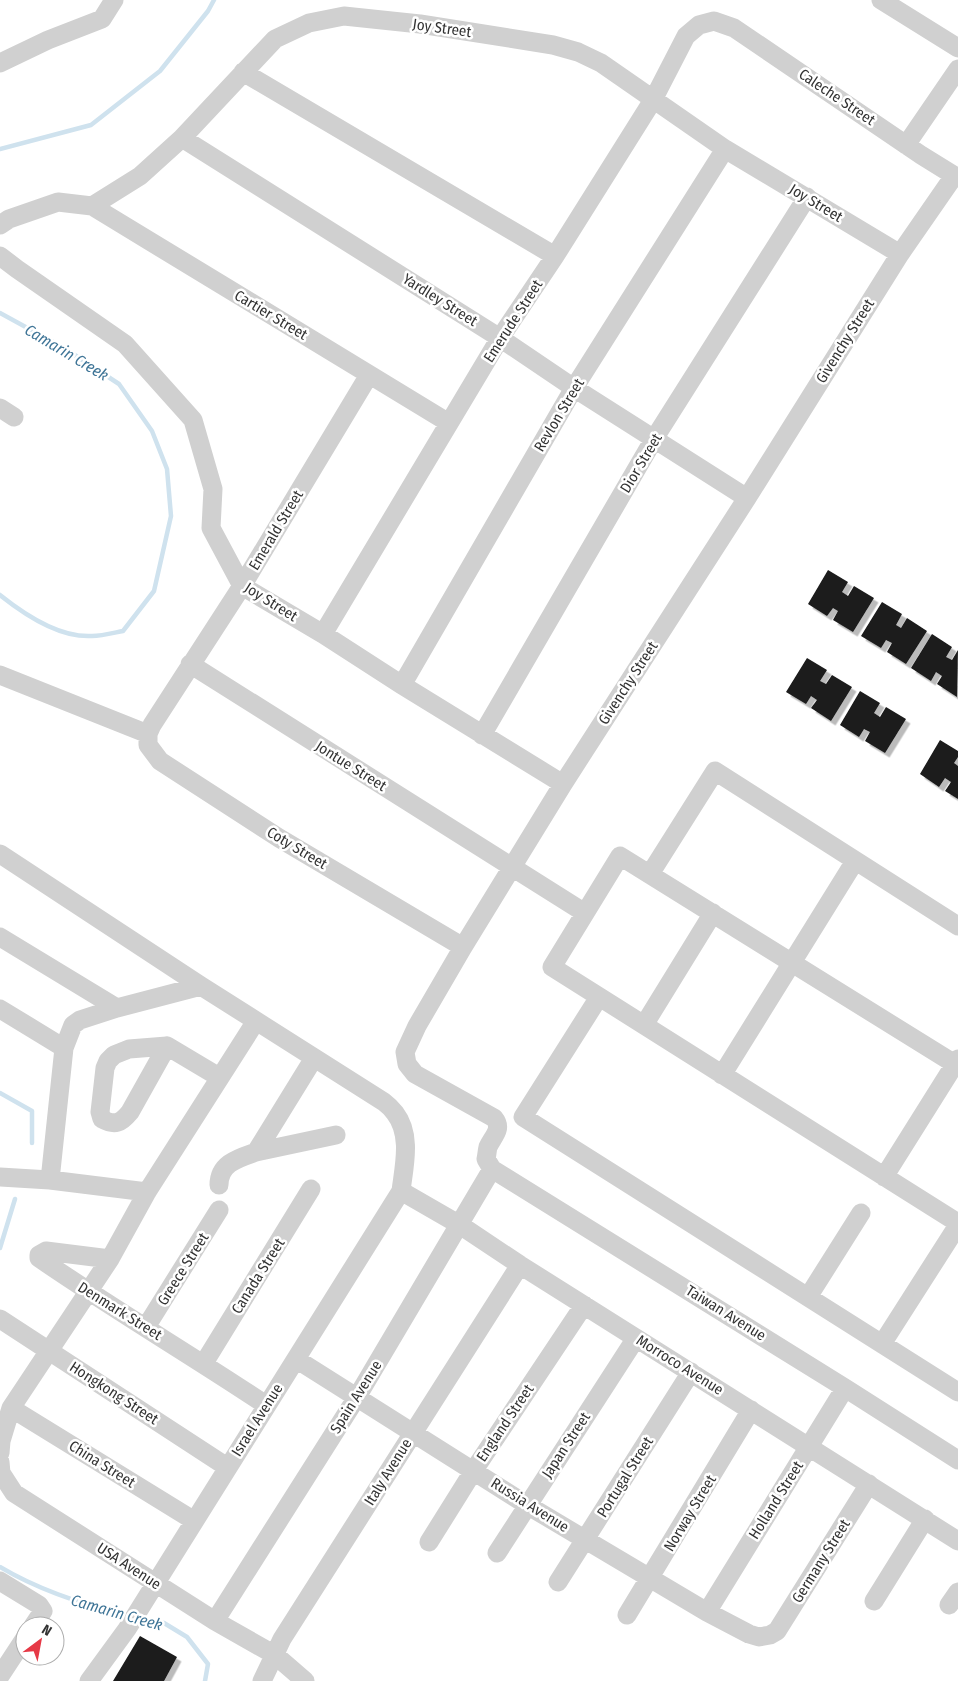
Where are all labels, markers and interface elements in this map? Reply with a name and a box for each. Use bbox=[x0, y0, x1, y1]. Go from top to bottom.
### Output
street label: Joy Street bbox=[412, 15, 473, 41]
street label: Caleche Street bbox=[795, 65, 879, 129]
street label: Joy Street bbox=[786, 180, 846, 226]
street label: Yardley Street bbox=[399, 270, 481, 330]
street label: Emerude Street bbox=[480, 276, 546, 366]
street label: Cartier Street bbox=[231, 286, 311, 344]
street label: Givenchy Street bbox=[812, 296, 878, 386]
water label: Camarin Creek bbox=[21, 320, 112, 385]
street label: Revlon Street bbox=[530, 375, 588, 455]
street label: Dior Street bbox=[616, 430, 666, 496]
street label: Emerald Street bbox=[245, 487, 307, 573]
street label: Joy Street bbox=[241, 579, 301, 625]
street label: Givenchy Street bbox=[594, 638, 662, 728]
street label: Jontue Street bbox=[312, 737, 390, 795]
street label: Coty Street bbox=[264, 823, 331, 873]
street label: Greece Street bbox=[154, 1229, 212, 1309]
street label: Canada Street bbox=[228, 1235, 288, 1317]
street label: Denmark Street bbox=[75, 1278, 165, 1344]
street label: Taiwan Avenue bbox=[683, 1281, 769, 1345]
street label: Morroco Avenue bbox=[633, 1331, 727, 1399]
street label: Spain Avenue bbox=[326, 1357, 386, 1437]
street label: Hongkong Street bbox=[66, 1358, 162, 1428]
street label: Israel Avenue bbox=[228, 1380, 286, 1460]
street label: England Street bbox=[473, 1381, 538, 1465]
street label: Japan Street bbox=[538, 1409, 594, 1481]
street label: Portugal Street bbox=[593, 1433, 657, 1521]
street label: Italy Avenue bbox=[360, 1435, 416, 1509]
street label: China Street bbox=[66, 1437, 139, 1492]
street label: Holland Street bbox=[745, 1458, 807, 1542]
street label: Norway Street bbox=[660, 1471, 720, 1555]
street label: Russia Avenue bbox=[488, 1474, 572, 1536]
street label: Germany Street bbox=[788, 1516, 854, 1606]
street label: USA Avenue bbox=[94, 1539, 164, 1593]
water label: Camarin Creek bbox=[69, 1590, 165, 1635]
north arrow bbox=[15, 1616, 65, 1666]
text: N bbox=[39, 1621, 55, 1640]

